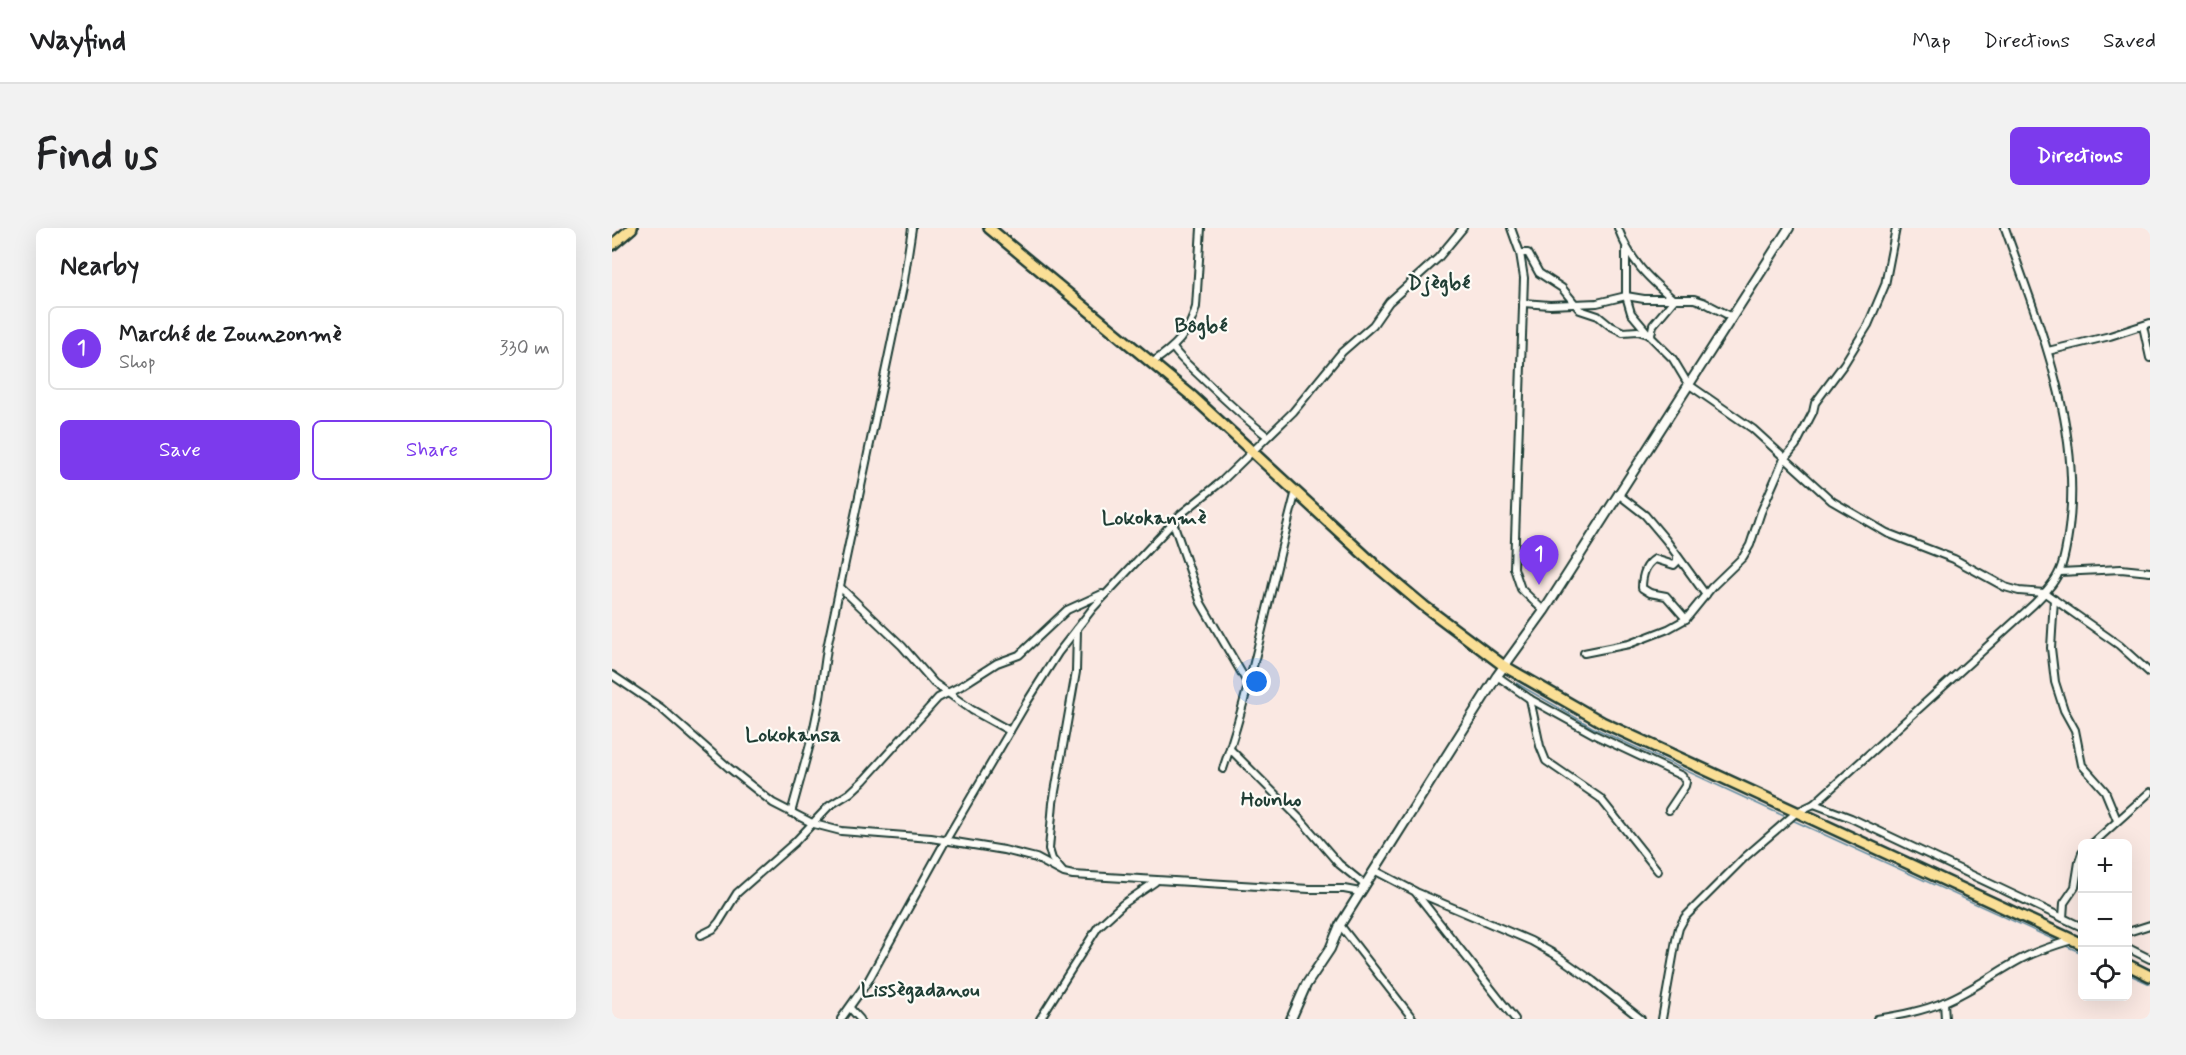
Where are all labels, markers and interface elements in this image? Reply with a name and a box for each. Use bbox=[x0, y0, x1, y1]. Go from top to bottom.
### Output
text: Wayfind bbox=[30, 23, 126, 60]
text: Map bbox=[1912, 27, 1951, 55]
text: Directions bbox=[1984, 27, 2070, 55]
text: Saved bbox=[2103, 27, 2156, 55]
button: Directions bbox=[2010, 127, 2150, 185]
text: Find us bbox=[36, 129, 158, 184]
text: Nearby bbox=[60, 250, 139, 284]
district label: Djègbé bbox=[1408, 269, 1471, 297]
district label: Bôgbé bbox=[1174, 312, 1228, 340]
text: Marché de Zounzonmè bbox=[119, 321, 342, 349]
text: 1 bbox=[77, 335, 86, 362]
text: 330 m bbox=[499, 335, 550, 362]
text: Shop bbox=[119, 349, 156, 376]
button: Save bbox=[60, 420, 300, 480]
button: Share bbox=[312, 420, 552, 480]
district label: Lokokanmè bbox=[1102, 504, 1207, 532]
pin: 1 bbox=[1520, 536, 1558, 585]
your location bbox=[1242, 667, 1271, 696]
district label: Lokokansa bbox=[745, 721, 841, 749]
district label: Hounho bbox=[1241, 786, 1302, 814]
map controls bbox=[2078, 839, 2132, 1001]
button: + bbox=[2078, 839, 2132, 893]
button: − bbox=[2078, 893, 2132, 947]
button: locate bbox=[2078, 947, 2132, 1001]
district label: Lissègadanou bbox=[861, 976, 980, 1004]

